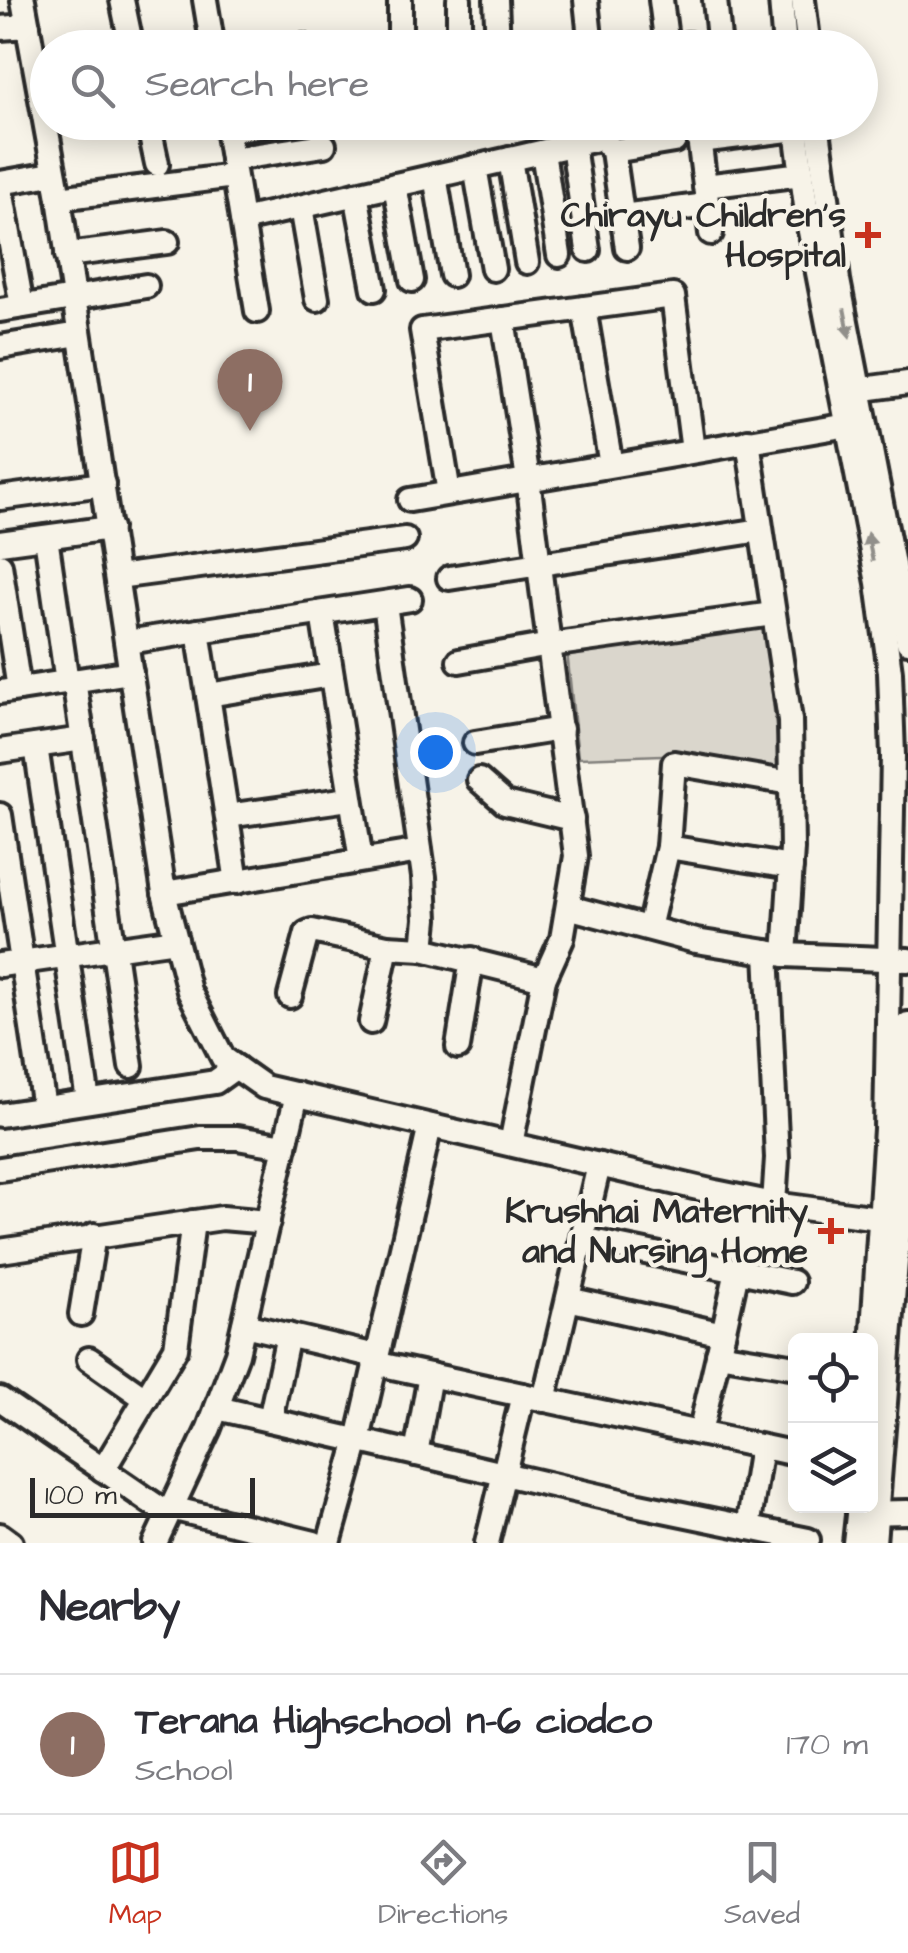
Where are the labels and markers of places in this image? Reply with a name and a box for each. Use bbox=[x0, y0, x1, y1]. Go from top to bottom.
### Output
place label: Chirayu Children's Hospital bbox=[561, 191, 846, 281]
marker: Chirayu Children's Hospital bbox=[855, 222, 881, 248]
pin: 1 bbox=[218, 348, 282, 431]
place label: Krushnai Maternity and Nursing Home bbox=[505, 1187, 809, 1278]
marker: Krushnai Maternity and Nursing Home bbox=[818, 1218, 844, 1244]

